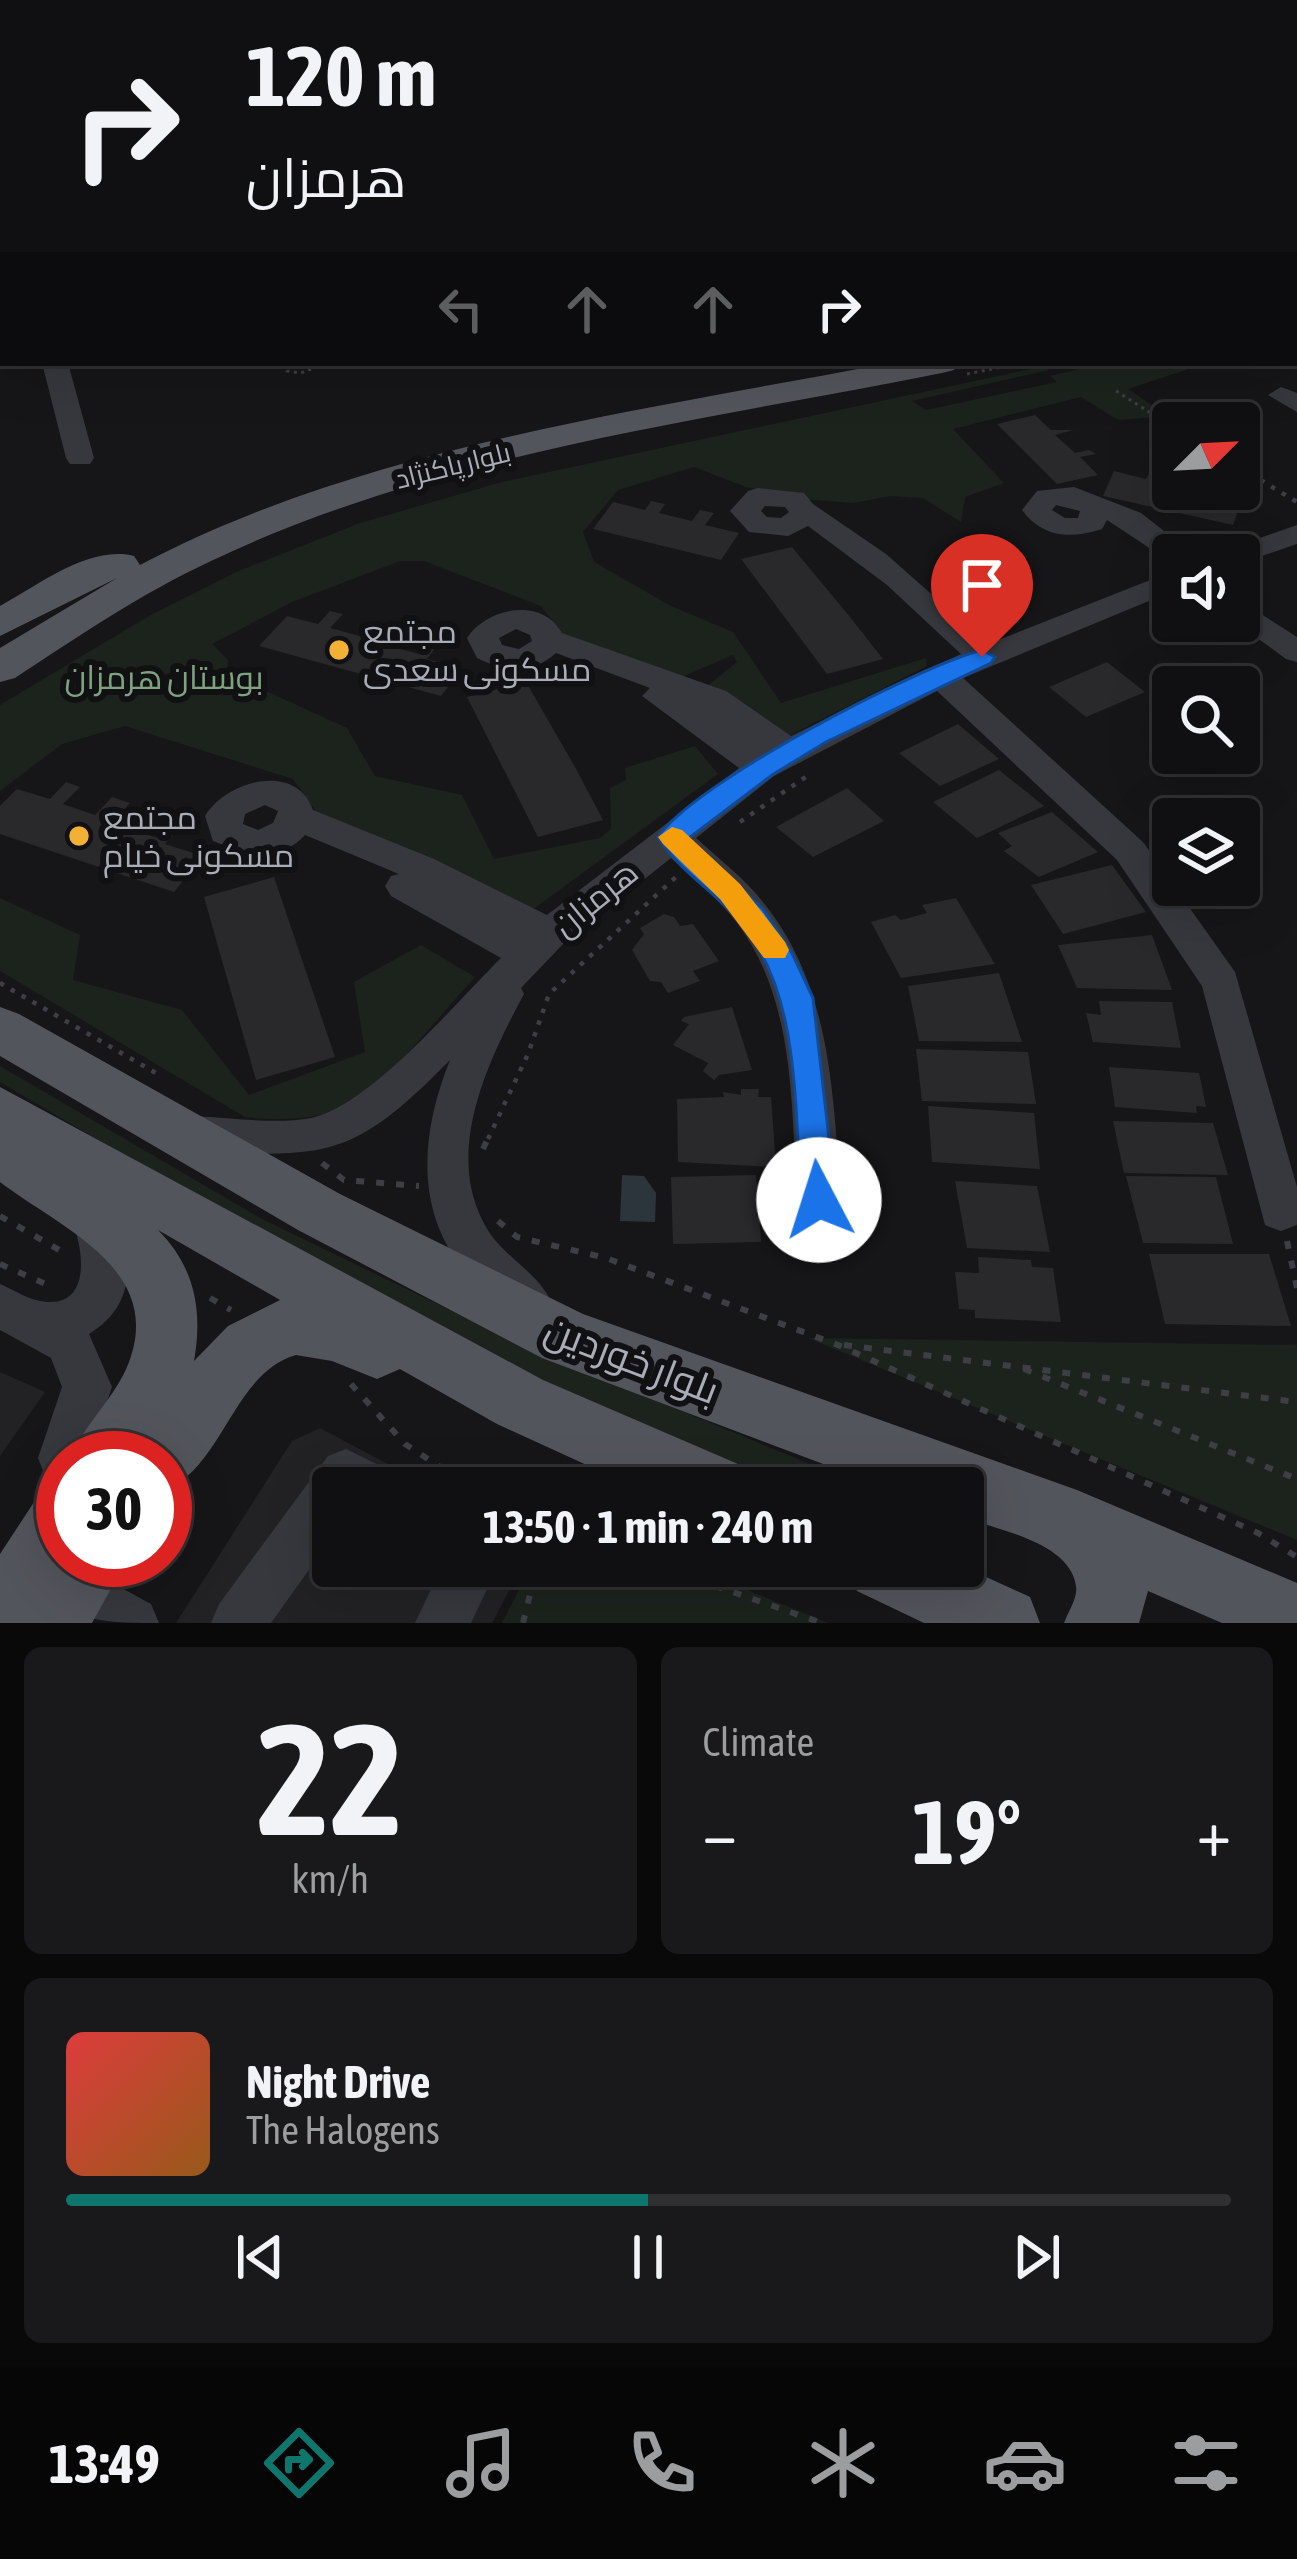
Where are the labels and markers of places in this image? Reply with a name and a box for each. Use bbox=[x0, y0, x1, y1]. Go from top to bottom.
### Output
pin bbox=[931, 534, 1033, 657]
place label: مجتمع مسکونی سعدی bbox=[363, 612, 591, 690]
marker: مجتمع مسکونی سعدی bbox=[326, 637, 352, 663]
place label: مجتمع مسکونی خیام bbox=[103, 798, 294, 878]
marker: مجتمع مسکونی خیام bbox=[66, 823, 92, 849]

